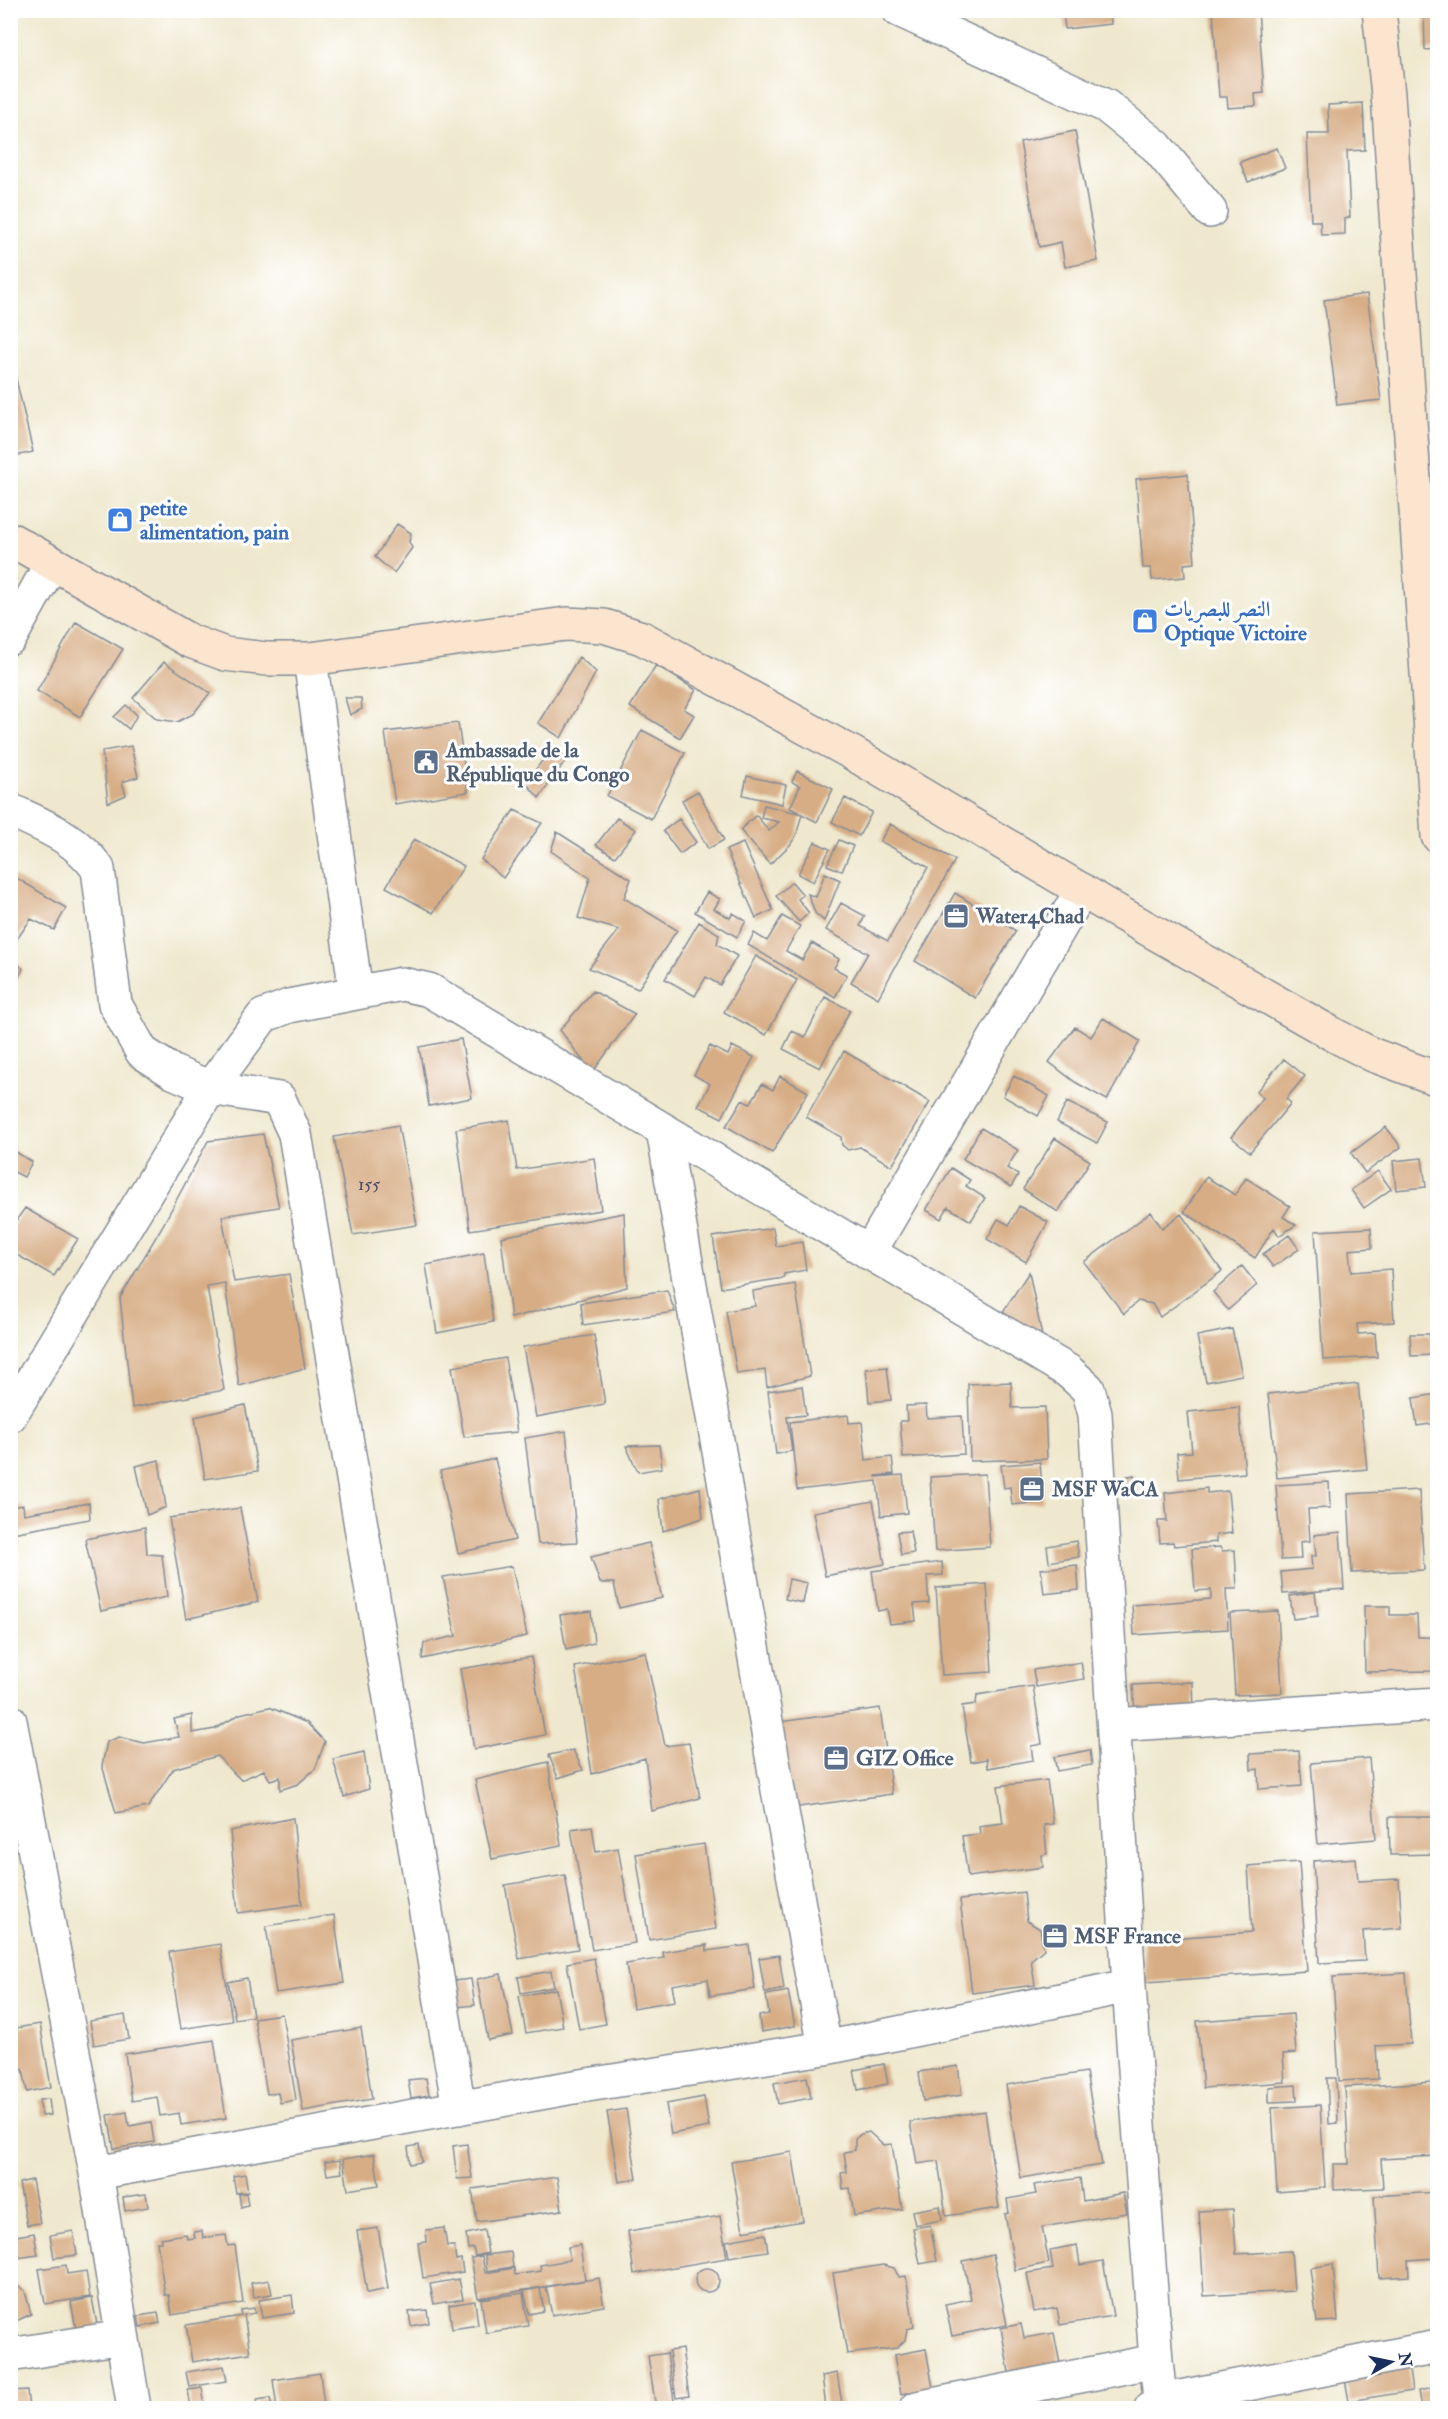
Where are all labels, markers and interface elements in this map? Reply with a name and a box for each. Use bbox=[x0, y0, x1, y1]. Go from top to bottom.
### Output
place label: petite alimentation, pain bbox=[139, 495, 289, 546]
shop icon: petite alimentation, pain bbox=[105, 505, 135, 535]
place label: النصر للبصريات Optique Victoire bbox=[1164, 596, 1307, 647]
shop icon: النصر للبصريات Optique Victoire bbox=[1130, 606, 1160, 636]
place label: Ambassade de la République du Congo bbox=[445, 737, 629, 788]
public building icon: Ambassade de la République du Congo bbox=[411, 747, 441, 777]
office icon: Water4Chad bbox=[941, 901, 971, 931]
place label: Water4Chad bbox=[975, 903, 1085, 930]
house number: 155 bbox=[358, 1173, 380, 1196]
office icon: MSF WaCA bbox=[1017, 1474, 1047, 1504]
place label: MSF WaCA bbox=[1051, 1476, 1159, 1503]
office icon: GIZ Office bbox=[821, 1743, 851, 1773]
place label: GIZ Office bbox=[856, 1745, 954, 1772]
office icon: MSF France bbox=[1040, 1921, 1070, 1951]
place label: MSF France bbox=[1073, 1923, 1181, 1950]
north arrow bbox=[1361, 2332, 1421, 2392]
text: N bbox=[1394, 2350, 1416, 2369]

